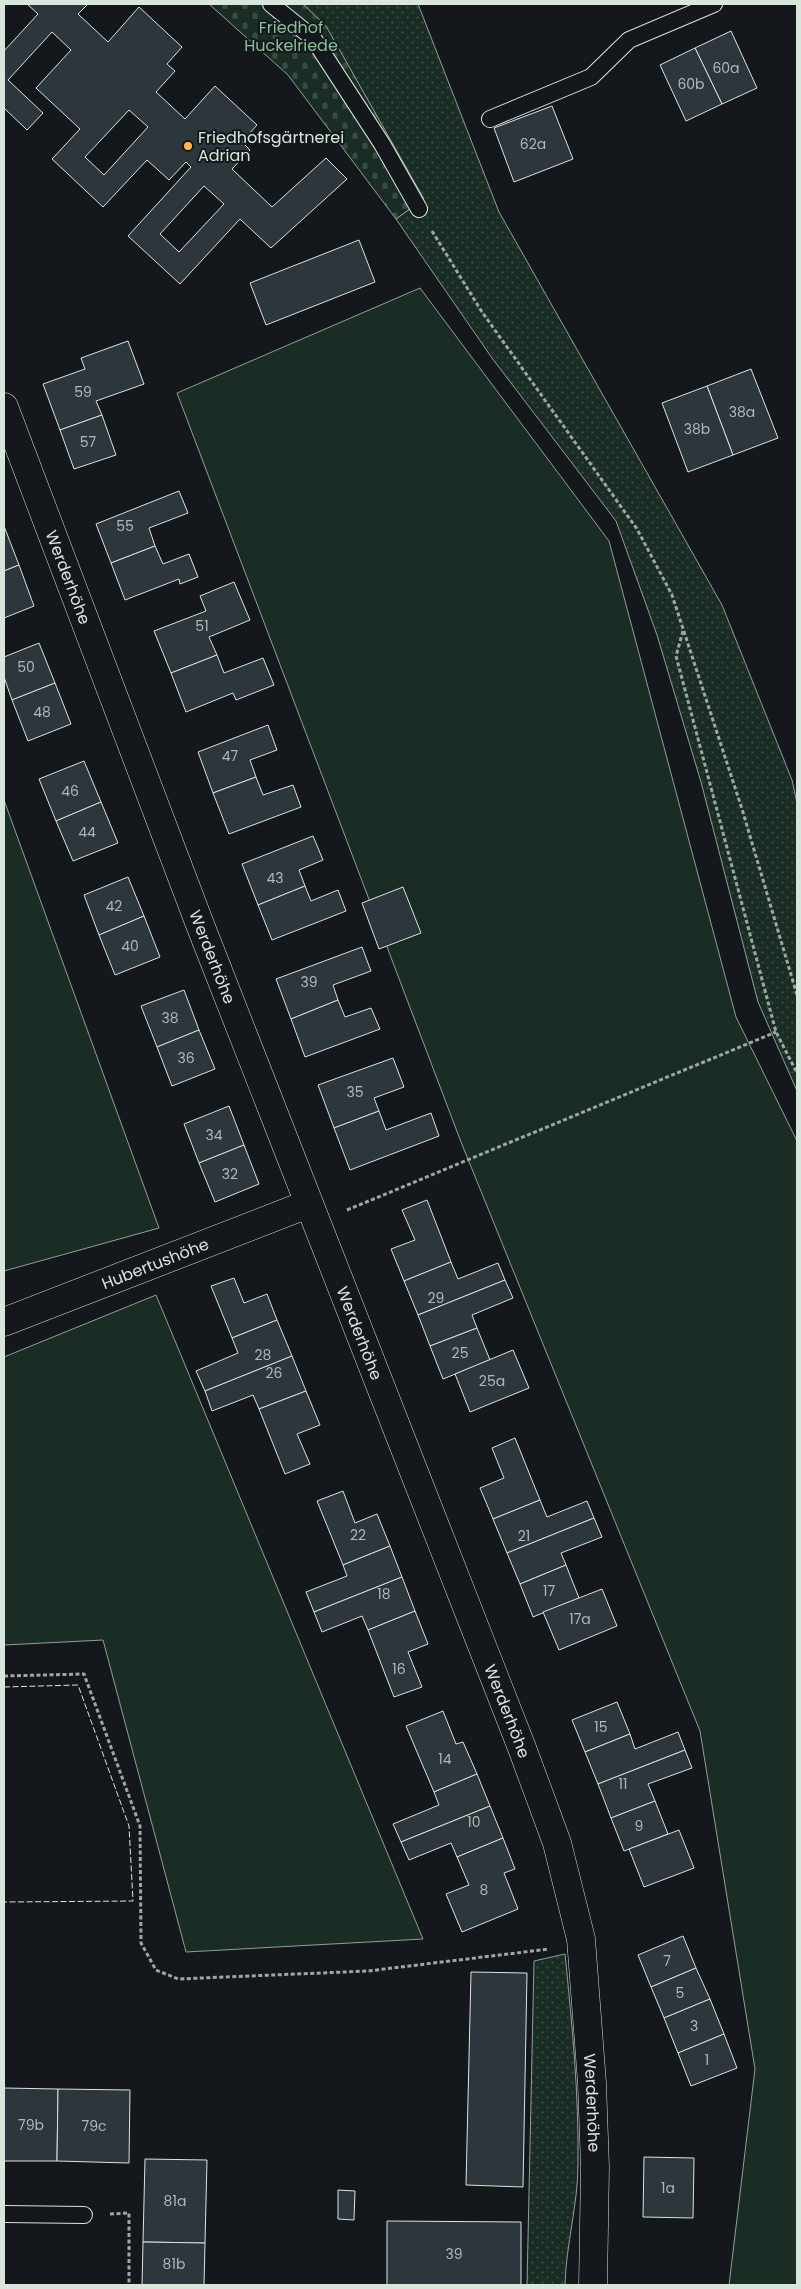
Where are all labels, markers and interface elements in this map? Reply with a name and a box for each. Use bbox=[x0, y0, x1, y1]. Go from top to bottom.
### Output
park label: Friedhof Huckelriede bbox=[244, 16, 338, 57]
house number: 60a bbox=[712, 58, 740, 78]
house number: 60b bbox=[677, 74, 705, 94]
place label: Friedhofsgärtnerei Adrian bbox=[198, 126, 344, 167]
house number: 62a bbox=[520, 134, 546, 154]
marker: Friedhofsgärtnerei Adrian bbox=[182, 140, 194, 152]
house number: 59 bbox=[74, 382, 92, 402]
house number: 38a bbox=[729, 402, 755, 422]
house number: 38b bbox=[684, 419, 710, 439]
house number: 57 bbox=[80, 432, 97, 452]
house number: 55 bbox=[116, 516, 134, 536]
street label: Werderhöhe bbox=[40, 527, 96, 628]
house number: 51 bbox=[195, 616, 209, 636]
house number: 50 bbox=[17, 657, 35, 677]
house number: 48 bbox=[33, 702, 51, 722]
house number: 47 bbox=[222, 746, 239, 766]
house number: 46 bbox=[61, 781, 79, 801]
house number: 44 bbox=[78, 822, 96, 842]
house number: 43 bbox=[266, 868, 284, 888]
house number: 42 bbox=[106, 896, 122, 916]
street label: Werderhöhe bbox=[183, 907, 241, 1007]
house number: 40 bbox=[121, 936, 139, 956]
house number: 39 bbox=[300, 972, 318, 992]
house number: 38 bbox=[161, 1008, 179, 1028]
house number: 36 bbox=[177, 1048, 195, 1068]
house number: 35 bbox=[346, 1082, 364, 1102]
house number: 34 bbox=[205, 1125, 223, 1145]
house number: 32 bbox=[222, 1164, 238, 1184]
street label: Hubertushöhe bbox=[98, 1233, 212, 1295]
street label: Werderhöhe bbox=[331, 1283, 388, 1384]
house number: 29 bbox=[428, 1288, 444, 1308]
house number: 25 bbox=[452, 1343, 468, 1363]
house number: 28 bbox=[255, 1345, 272, 1365]
house number: 26 bbox=[266, 1363, 283, 1383]
house number: 25a bbox=[479, 1371, 505, 1391]
house number: 22 bbox=[350, 1525, 366, 1545]
house number: 21 bbox=[518, 1526, 530, 1546]
house number: 17 bbox=[543, 1581, 555, 1601]
house number: 18 bbox=[377, 1584, 391, 1604]
house number: 17a bbox=[569, 1609, 591, 1629]
house number: 16 bbox=[392, 1659, 406, 1679]
street label: Werderhöhe bbox=[478, 1661, 536, 1761]
house number: 15 bbox=[594, 1717, 608, 1737]
house number: 14 bbox=[438, 1749, 452, 1769]
house number: 11 bbox=[619, 1774, 627, 1794]
house number: 10 bbox=[467, 1812, 481, 1832]
house number: 9 bbox=[635, 1816, 643, 1836]
house number: 8 bbox=[480, 1880, 489, 1900]
house number: 7 bbox=[663, 1951, 671, 1971]
house number: 5 bbox=[676, 1983, 684, 2003]
house number: 3 bbox=[690, 2016, 698, 2036]
house number: 1 bbox=[705, 2050, 709, 2070]
street label: Werderhöhe bbox=[578, 2053, 605, 2153]
house number: 79b bbox=[18, 2115, 44, 2135]
house number: 79c bbox=[82, 2116, 106, 2136]
house number: 1a bbox=[661, 2178, 675, 2198]
house number: 81a bbox=[164, 2191, 186, 2211]
house number: 39 bbox=[445, 2244, 463, 2264]
house number: 81b bbox=[163, 2254, 185, 2274]

